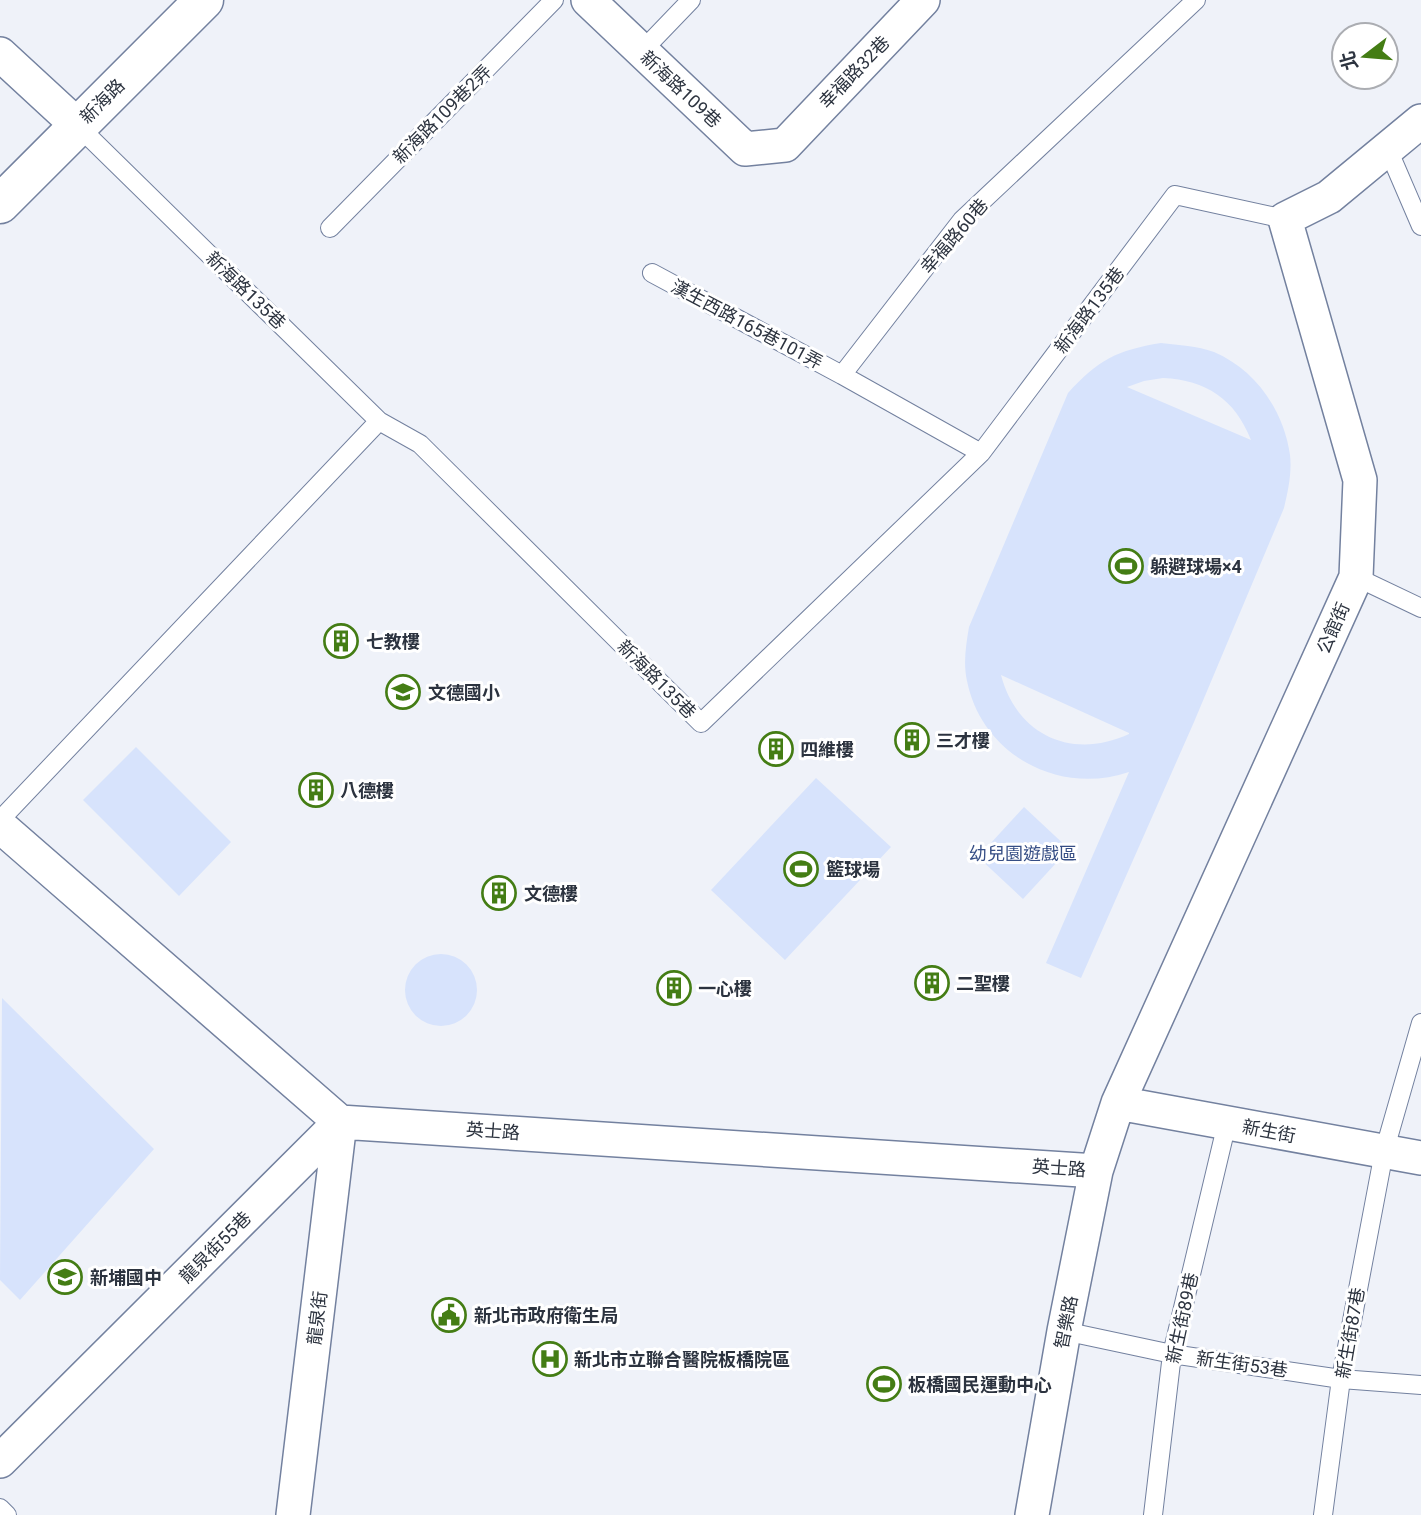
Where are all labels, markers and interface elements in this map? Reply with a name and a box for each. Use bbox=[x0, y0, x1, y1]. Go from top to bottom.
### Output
north arrow bbox=[1330, 21, 1400, 91]
street label: 幸福路32巷 bbox=[814, 32, 894, 112]
street label: 新海路109巷 bbox=[636, 46, 726, 132]
text: 北 bbox=[1335, 48, 1363, 73]
street label: 新海路109巷2弄 bbox=[388, 60, 496, 168]
street label: 新海路 bbox=[75, 74, 129, 128]
street label: 幸福路60巷 bbox=[916, 194, 992, 278]
street label: 新海路135巷 bbox=[202, 247, 290, 333]
street label: 新海路135巷 bbox=[1050, 263, 1128, 357]
street label: 漢生西路165巷101弄 bbox=[668, 275, 826, 373]
sports icon: 躲避球場×4 bbox=[1107, 547, 1145, 585]
place label: 躲避球場×4 bbox=[1150, 556, 1242, 577]
street label: 公館街 bbox=[1312, 599, 1354, 657]
building icon: 七教樓 bbox=[322, 622, 360, 660]
place label: 七教樓 bbox=[366, 631, 420, 652]
street label: 新海路135巷 bbox=[613, 635, 701, 723]
school or university icon: 文德國小 bbox=[384, 673, 422, 711]
place label: 文德國小 bbox=[428, 682, 500, 703]
building icon: 三才樓 bbox=[893, 721, 931, 759]
building icon: 四維樓 bbox=[757, 730, 795, 768]
place label: 三才樓 bbox=[936, 730, 990, 751]
place label: 四維樓 bbox=[800, 739, 854, 760]
building icon: 八德樓 bbox=[297, 771, 335, 809]
place label: 八德樓 bbox=[340, 780, 394, 801]
park label: 幼兒園遊戲區 bbox=[969, 843, 1077, 864]
sports icon: 籃球場 bbox=[782, 850, 820, 888]
place label: 籃球場 bbox=[826, 859, 880, 880]
building icon: 文德樓 bbox=[480, 874, 518, 912]
place label: 文德樓 bbox=[524, 883, 578, 904]
building icon: 二聖樓 bbox=[913, 964, 951, 1002]
building icon: 一心樓 bbox=[655, 969, 693, 1007]
place label: 二聖樓 bbox=[956, 973, 1010, 994]
place label: 一心樓 bbox=[698, 978, 752, 999]
street label: 新生街 bbox=[1240, 1116, 1298, 1146]
street label: 英士路 bbox=[465, 1119, 521, 1143]
street label: 英士路 bbox=[1031, 1156, 1087, 1180]
street label: 龍泉街55巷 bbox=[175, 1207, 255, 1287]
school or university icon: 新埔國中 bbox=[46, 1258, 84, 1296]
place label: 新埔國中 bbox=[90, 1267, 162, 1288]
street label: 新生街89巷 bbox=[1162, 1271, 1202, 1365]
street label: 新生街87巷 bbox=[1332, 1286, 1368, 1380]
street label: 龍泉街 bbox=[303, 1290, 331, 1346]
street label: 智樂路 bbox=[1051, 1293, 1081, 1351]
public building icon: 新北市政府衛生局 bbox=[430, 1296, 468, 1334]
place label: 新北市政府衛生局 bbox=[474, 1305, 618, 1326]
hospital icon: 新北市立聯合醫院板橋院區 bbox=[531, 1340, 569, 1378]
street label: 新生街53巷 bbox=[1195, 1347, 1289, 1381]
place label: 新北市立聯合醫院板橋院區 bbox=[574, 1349, 790, 1370]
sports icon: 板橋國民運動中心 bbox=[865, 1365, 903, 1403]
place label: 板橋國民運動中心 bbox=[908, 1374, 1052, 1395]

